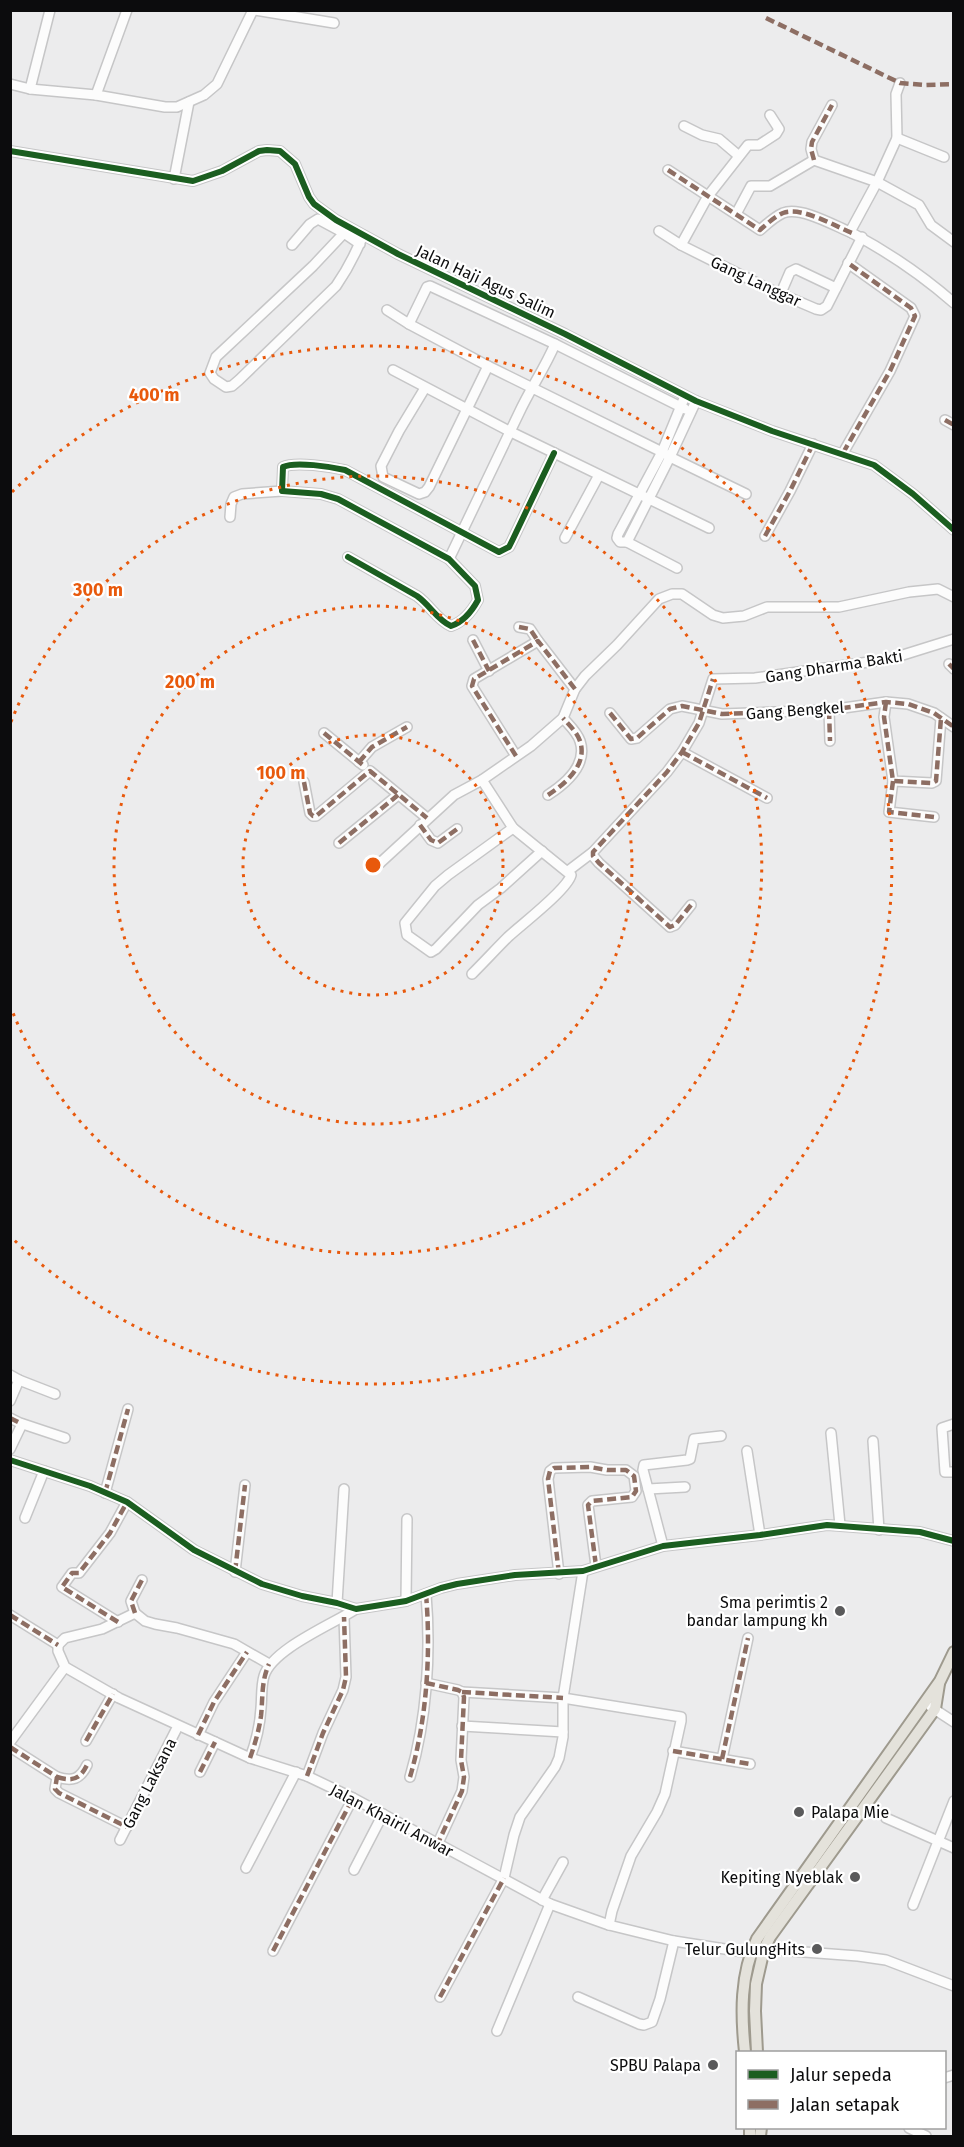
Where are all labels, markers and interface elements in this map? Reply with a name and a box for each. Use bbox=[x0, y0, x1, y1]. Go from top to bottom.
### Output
street label: Jalan Haji Agus Salim bbox=[413, 241, 558, 322]
street label: Gang Langgar bbox=[707, 252, 805, 311]
text: 400 m bbox=[129, 384, 179, 406]
text: 300 m bbox=[72, 579, 123, 601]
street label: Gang Dharma Bakti bbox=[764, 646, 904, 687]
text: 200 m bbox=[165, 671, 215, 693]
street label: Gang Bengkel bbox=[745, 698, 845, 723]
text: 100 m bbox=[257, 762, 305, 784]
centre of rings bbox=[363, 855, 383, 875]
place label: Sma perimtis 2 bandar lampung kh bbox=[687, 1593, 828, 1630]
marker: Sma perimtis 2 bandar lampung kh bbox=[833, 1604, 847, 1618]
street label: Gang Laksana bbox=[118, 1735, 180, 1832]
street label: Jalan Khairil Anwar bbox=[327, 1780, 457, 1861]
place label: Palapa Mie bbox=[811, 1803, 889, 1822]
marker: Palapa Mie bbox=[792, 1805, 806, 1819]
place label: Kepiting Nyeblak bbox=[720, 1868, 844, 1887]
marker: Kepiting Nyeblak bbox=[848, 1870, 862, 1884]
place label: Telur GulungHits bbox=[685, 1940, 805, 1959]
marker: Telur GulungHits bbox=[810, 1942, 824, 1956]
legend bbox=[736, 2051, 946, 2129]
place label: SPBU Palapa bbox=[610, 2056, 701, 2075]
marker: SPBU Palapa bbox=[706, 2058, 720, 2072]
text: Jalur sepeda bbox=[790, 2064, 892, 2086]
text: Jalan setapak bbox=[790, 2094, 900, 2116]

